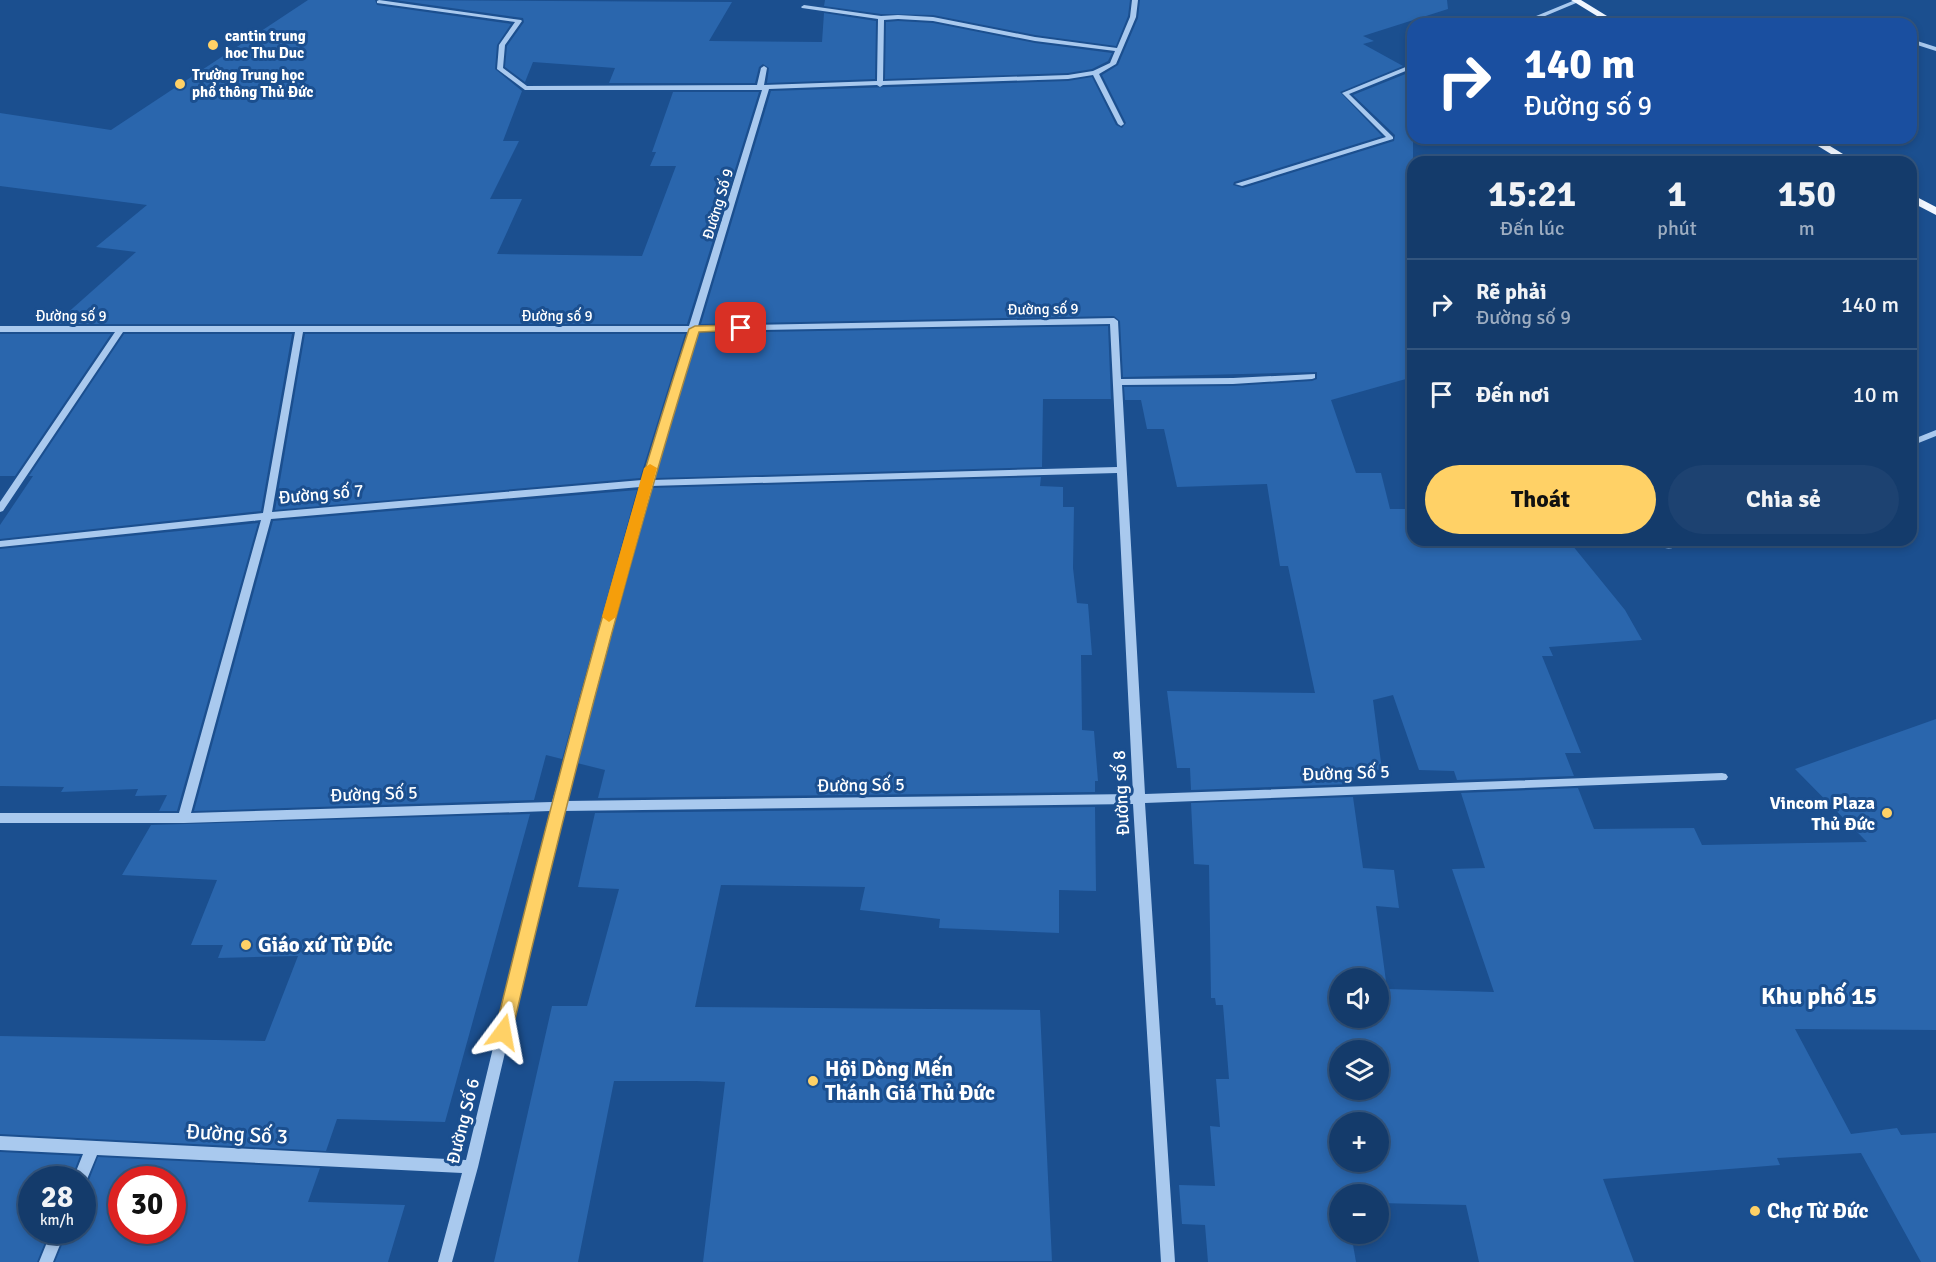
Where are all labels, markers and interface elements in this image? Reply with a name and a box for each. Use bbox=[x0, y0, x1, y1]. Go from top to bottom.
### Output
place label: cantin trung hoc Thu Duc bbox=[225, 27, 306, 62]
marker: cantin trung hoc Thu Duc bbox=[206, 38, 220, 52]
text: 140 m bbox=[1524, 39, 1635, 90]
icon: right bbox=[1425, 42, 1503, 120]
place label: Trường Trung học phổ thông Thủ Đức bbox=[192, 66, 313, 101]
marker: Trường Trung học phổ thông Thủ Đức bbox=[173, 77, 187, 91]
text: Đường số 9 bbox=[1524, 90, 1652, 123]
street label: Đường Số 9 bbox=[699, 166, 737, 242]
text: 15:21 bbox=[1488, 172, 1576, 217]
text: 1 bbox=[1667, 172, 1687, 217]
text: 150 bbox=[1778, 172, 1836, 217]
text: Đến lúc bbox=[1500, 216, 1564, 241]
text: phút bbox=[1657, 216, 1697, 241]
text: m bbox=[1799, 216, 1815, 241]
text: Rẽ phải bbox=[1476, 278, 1547, 305]
icon: right bbox=[1425, 288, 1458, 321]
text: 140 m bbox=[1841, 291, 1899, 318]
street label: Đường số 9 bbox=[1007, 299, 1079, 319]
pin bbox=[715, 302, 766, 353]
text: Đường số 9 bbox=[1476, 305, 1571, 330]
street label: Đường số 9 bbox=[35, 307, 107, 325]
street label: Đường số 9 bbox=[521, 307, 593, 325]
icon: arrive bbox=[724, 311, 757, 344]
icon: arrive bbox=[1425, 378, 1458, 411]
text: Đến nơi bbox=[1476, 381, 1550, 408]
text: 10 m bbox=[1853, 381, 1899, 408]
button: Thoát bbox=[1425, 465, 1656, 534]
button: Chia sẻ bbox=[1668, 465, 1899, 534]
street label: Đường số 7 bbox=[277, 479, 365, 509]
street label: Đường số 8 bbox=[1108, 750, 1134, 836]
street label: Đường Số 5 bbox=[1302, 760, 1390, 786]
street label: Đường Số 5 bbox=[817, 773, 905, 797]
street label: Đường Số 5 bbox=[330, 781, 418, 807]
place label: Vincom Plaza Thủ Đức bbox=[1770, 792, 1875, 835]
marker: Vincom Plaza Thủ Đức bbox=[1880, 806, 1894, 820]
place label: Giáo xứ Từ Đức bbox=[258, 932, 393, 958]
marker: Giáo xứ Từ Đức bbox=[239, 938, 253, 952]
map controls bbox=[1329, 968, 1389, 1244]
button: sound bbox=[1329, 968, 1389, 1028]
district label: Khu phố 15 bbox=[1761, 981, 1877, 1011]
position arrow bbox=[471, 1000, 535, 1064]
button: layers bbox=[1329, 1040, 1389, 1100]
place label: Hội Dòng Mến Thánh Giá Thủ Đức bbox=[825, 1055, 995, 1106]
marker: Hội Dòng Mến Thánh Giá Thủ Đức bbox=[806, 1074, 820, 1088]
street label: Đường Số 6 bbox=[442, 1076, 484, 1166]
button: + bbox=[1329, 1112, 1389, 1172]
street label: Đường Số 3 bbox=[185, 1118, 289, 1150]
speed limit sign: 30 bbox=[108, 1166, 186, 1244]
text: 28 bbox=[41, 1179, 73, 1216]
button: − bbox=[1329, 1184, 1389, 1244]
place label: Chợ Từ Đức bbox=[1767, 1198, 1868, 1224]
marker: Chợ Từ Đức bbox=[1748, 1204, 1762, 1218]
text: km/h bbox=[40, 1211, 74, 1229]

